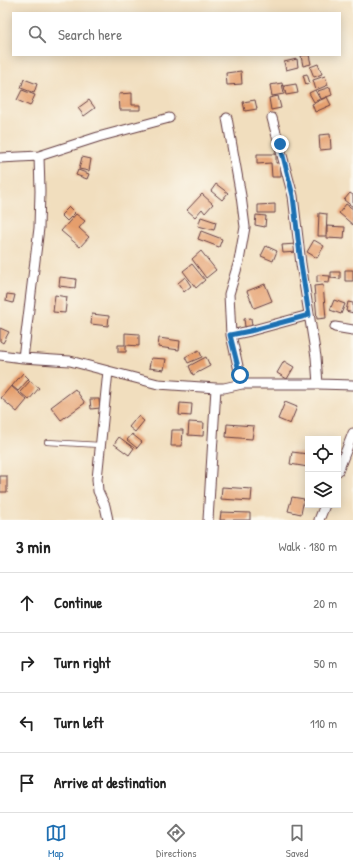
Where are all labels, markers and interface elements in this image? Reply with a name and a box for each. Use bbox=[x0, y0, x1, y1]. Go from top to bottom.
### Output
search box bbox=[12, 12, 341, 56]
icon: search bbox=[26, 23, 48, 45]
text: Search here bbox=[58, 24, 122, 45]
route end bbox=[271, 135, 289, 153]
route start bbox=[231, 366, 249, 384]
map controls bbox=[305, 436, 341, 508]
button: locate bbox=[305, 436, 341, 472]
button: layers bbox=[305, 472, 341, 508]
text: 3 min bbox=[16, 535, 51, 558]
text: Walk · 180 m bbox=[278, 537, 337, 555]
icon: ahead bbox=[16, 592, 38, 614]
text: Continue bbox=[54, 592, 102, 613]
text: 20 m bbox=[313, 594, 337, 612]
icon: right bbox=[16, 652, 38, 674]
text: Turn right bbox=[54, 652, 110, 673]
text: 50 m bbox=[314, 654, 337, 672]
icon: left bbox=[16, 712, 38, 734]
text: Turn left bbox=[54, 712, 104, 733]
text: 110 m bbox=[310, 714, 337, 732]
icon: arrive bbox=[16, 772, 38, 794]
text: Arrive at destination bbox=[54, 772, 166, 793]
tab: Map bbox=[45, 822, 67, 860]
tab: Directions bbox=[156, 822, 197, 860]
tab: Saved bbox=[286, 822, 308, 860]

